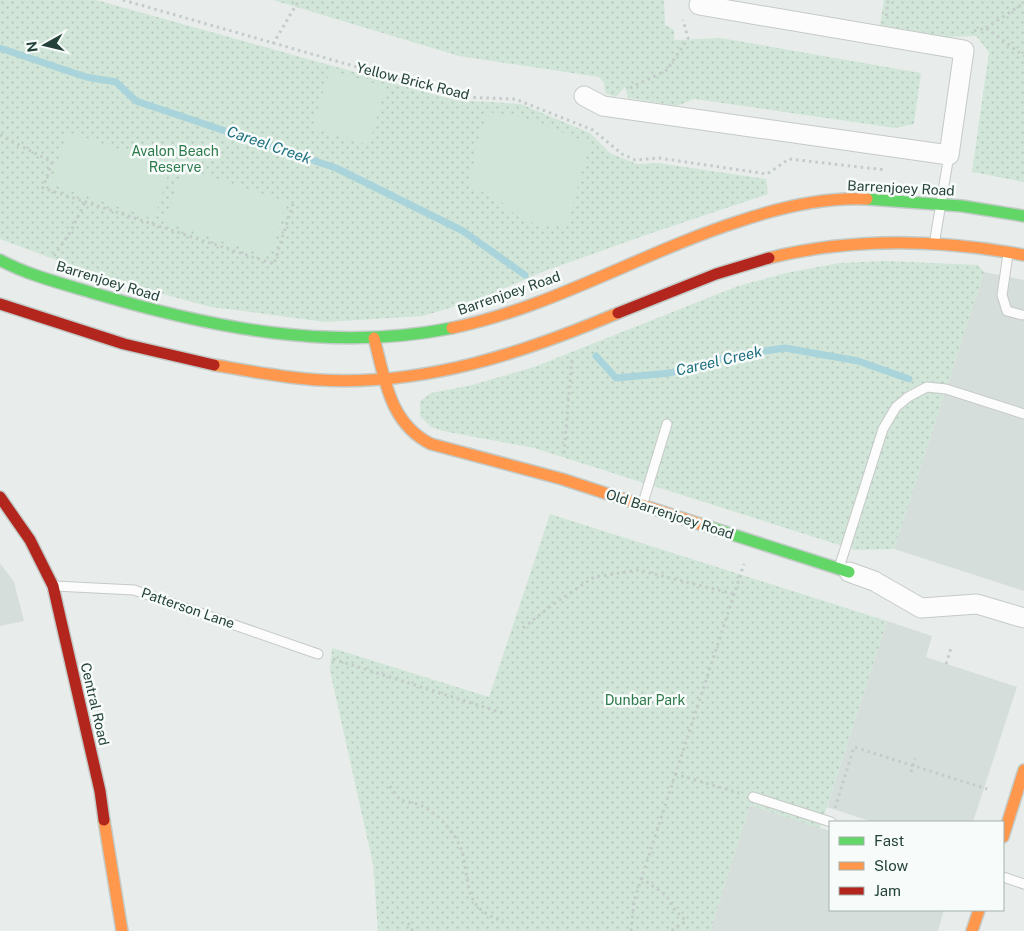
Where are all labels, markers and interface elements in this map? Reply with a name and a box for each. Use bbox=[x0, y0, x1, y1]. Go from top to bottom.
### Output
north arrow bbox=[20, 20, 70, 70]
text: N bbox=[23, 40, 41, 53]
street label: Yellow Brick Road bbox=[355, 59, 471, 103]
water label: Careel Creek bbox=[225, 122, 314, 167]
park label: Avalon Beach Reserve bbox=[131, 143, 219, 175]
street label: Barrenjoey Road bbox=[847, 177, 955, 199]
street label: Barrenjoey Road bbox=[54, 258, 162, 304]
street label: Barrenjoey Road bbox=[456, 268, 562, 318]
water label: Careel Creek bbox=[674, 342, 764, 379]
street label: Old Barrenjoey Road bbox=[604, 486, 736, 542]
street label: Patterson Lane bbox=[139, 585, 237, 631]
street label: Central Road bbox=[78, 661, 112, 747]
park label: Dunbar Park bbox=[605, 692, 686, 708]
legend bbox=[829, 821, 1004, 911]
text: Fast bbox=[874, 832, 904, 849]
text: Slow bbox=[874, 857, 909, 874]
text: Jam bbox=[874, 882, 901, 899]

